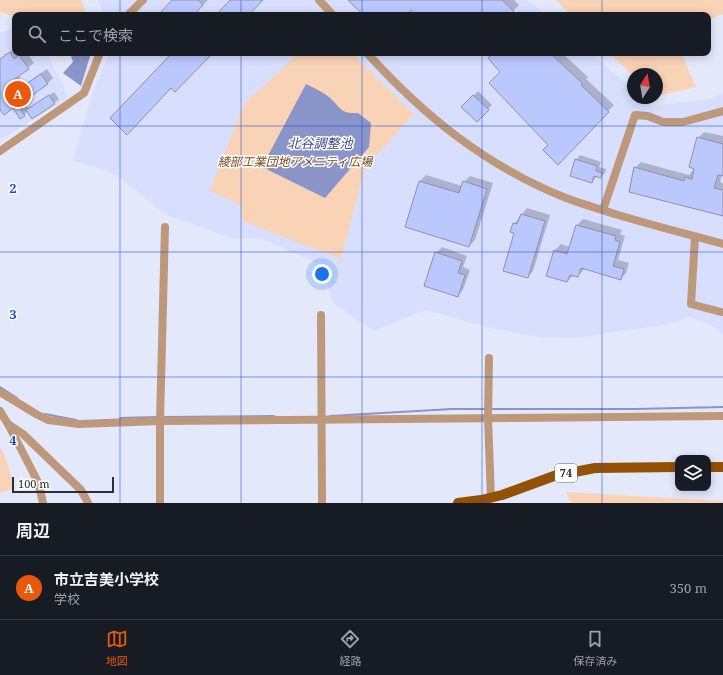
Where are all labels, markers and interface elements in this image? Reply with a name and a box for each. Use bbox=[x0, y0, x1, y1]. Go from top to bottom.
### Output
search box bbox=[12, 12, 711, 56]
icon: search bbox=[26, 23, 48, 45]
text: ここで検索 bbox=[58, 25, 133, 45]
north arrow bbox=[627, 68, 663, 104]
pin: A bbox=[5, 79, 31, 109]
water label: 北谷調整池 bbox=[287, 134, 354, 152]
park label: 綾部工業団地アメニティ広場 bbox=[218, 153, 374, 170]
text: 2 bbox=[9, 179, 17, 197]
your location bbox=[312, 264, 332, 284]
text: 3 bbox=[9, 305, 17, 323]
text: 4 bbox=[9, 431, 17, 449]
map controls bbox=[675, 455, 711, 491]
button: layers bbox=[675, 455, 711, 491]
road number: 74 bbox=[555, 464, 577, 482]
scale bar bbox=[12, 475, 114, 494]
text: 100 m bbox=[18, 476, 50, 491]
text: 周辺 bbox=[16, 519, 50, 542]
text: 市立吉美小学校 bbox=[54, 569, 159, 589]
text: A bbox=[24, 579, 34, 597]
text: 350 m bbox=[670, 579, 707, 597]
text: 学校 bbox=[54, 590, 80, 608]
tab: 地図 bbox=[106, 628, 128, 668]
tab: 経路 bbox=[339, 628, 361, 668]
tab: 保存済み bbox=[573, 628, 617, 668]

